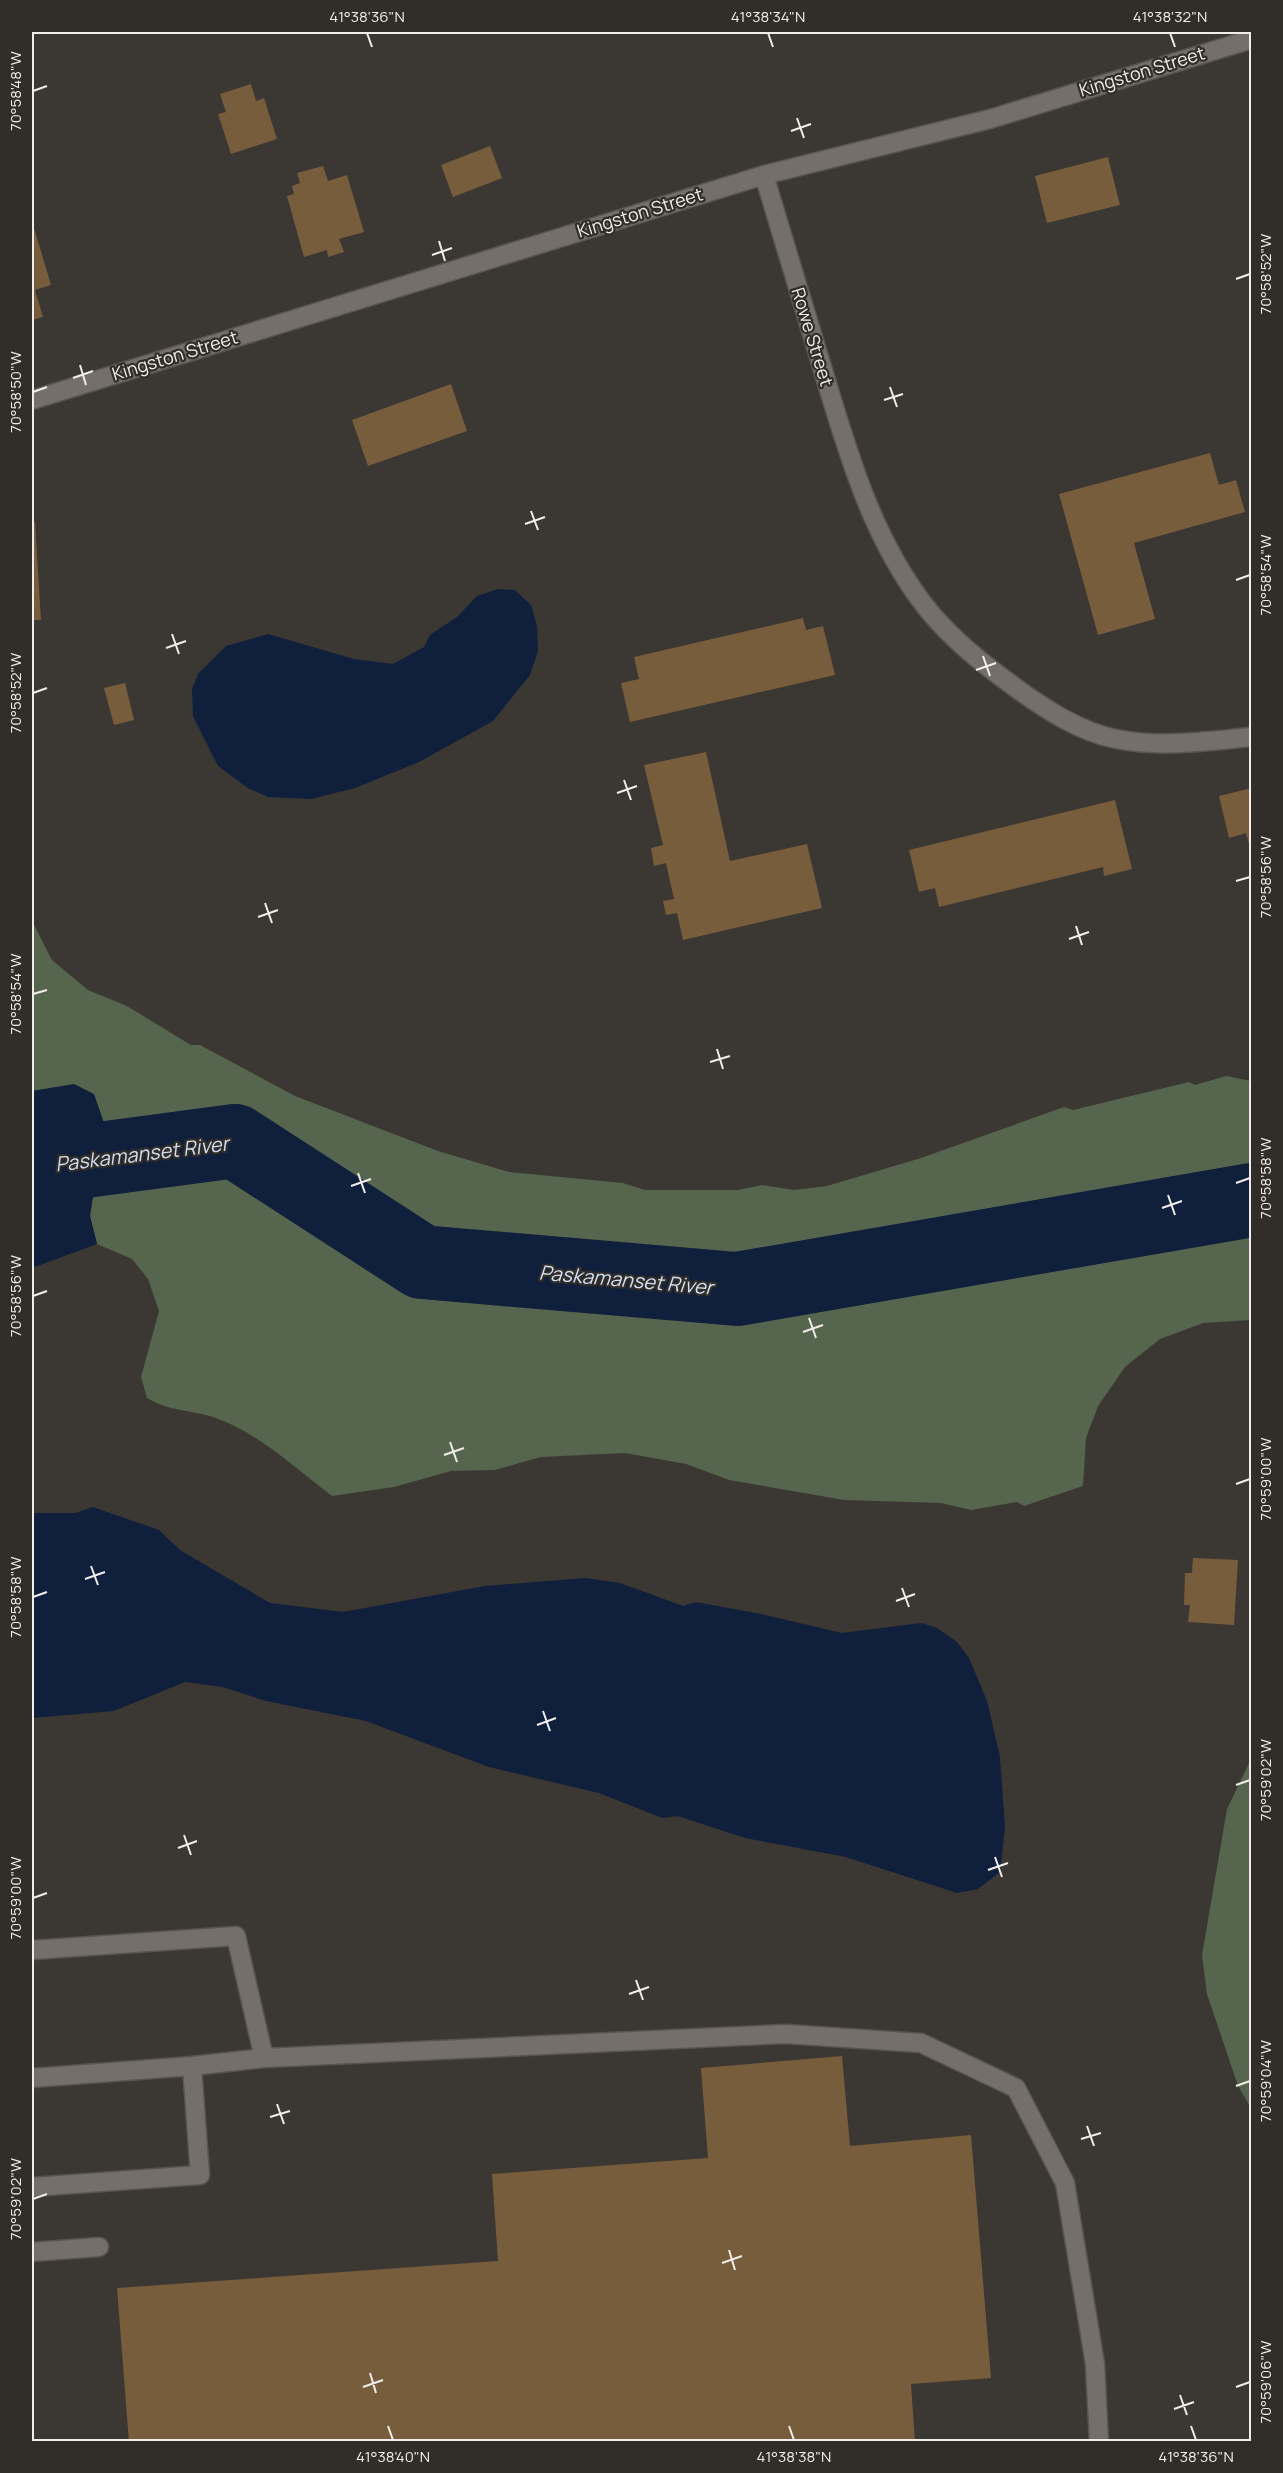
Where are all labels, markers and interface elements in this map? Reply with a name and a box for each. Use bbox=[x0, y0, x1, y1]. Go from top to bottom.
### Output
text: 41°38'36"N bbox=[329, 6, 405, 27]
text: 41°38'34"N bbox=[731, 6, 805, 27]
text: 41°38'32"N bbox=[1133, 6, 1207, 27]
street label: Kingston Street bbox=[1076, 41, 1208, 102]
text: 70°58'48"W bbox=[5, 51, 26, 131]
street label: Kingston Street bbox=[574, 182, 706, 243]
text: 70°58'52"W bbox=[1255, 234, 1276, 314]
street label: Rowe Street bbox=[787, 284, 839, 389]
street label: Kingston Street bbox=[109, 325, 241, 386]
text: 70°58'50"W bbox=[5, 351, 26, 433]
text: 70°58'54"W bbox=[1255, 535, 1276, 615]
text: 70°58'52"W bbox=[5, 653, 26, 733]
text: 70°58'56"W bbox=[1255, 836, 1276, 918]
text: 70°58'54"W bbox=[5, 954, 26, 1034]
water label: Paskamanset River bbox=[54, 1129, 233, 1178]
text: 70°58'58"W bbox=[1255, 1137, 1276, 1219]
text: 70°58'56"W bbox=[5, 1255, 26, 1337]
water label: Paskamanset River bbox=[538, 1258, 717, 1301]
text: 70°59'00"W bbox=[1255, 1438, 1276, 1520]
text: 70°58'58"W bbox=[5, 1556, 26, 1638]
text: 70°59'02"W bbox=[1255, 1739, 1276, 1821]
text: 70°59'00"W bbox=[5, 1857, 26, 1939]
text: 70°59'04"W bbox=[1255, 2040, 1276, 2122]
text: 70°59'02"W bbox=[5, 2158, 26, 2240]
text: 70°59'06"W bbox=[1255, 2341, 1276, 2423]
text: 41°38'40"N bbox=[356, 2446, 430, 2467]
text: 41°38'38"N bbox=[757, 2446, 831, 2467]
text: 41°38'36"N bbox=[1158, 2446, 1234, 2467]

